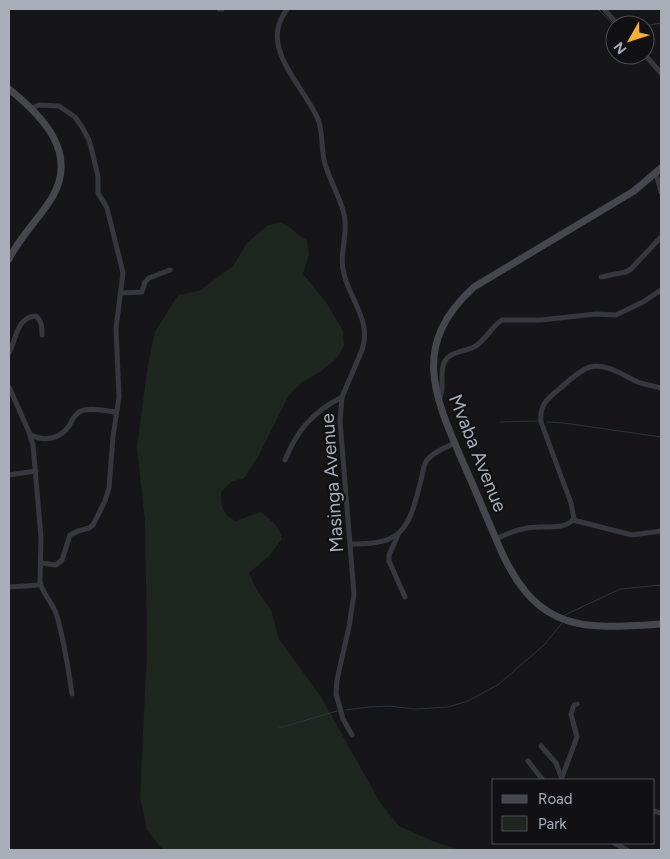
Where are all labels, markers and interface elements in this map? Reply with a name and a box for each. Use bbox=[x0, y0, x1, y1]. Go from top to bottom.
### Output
north arrow bbox=[605, 15, 655, 65]
text: N bbox=[610, 38, 630, 57]
street label: Mvaba Avenue bbox=[444, 391, 512, 515]
street label: Masinga Avenue bbox=[316, 413, 348, 553]
legend bbox=[492, 779, 655, 844]
text: Road bbox=[538, 790, 573, 808]
text: Park bbox=[538, 815, 567, 833]

